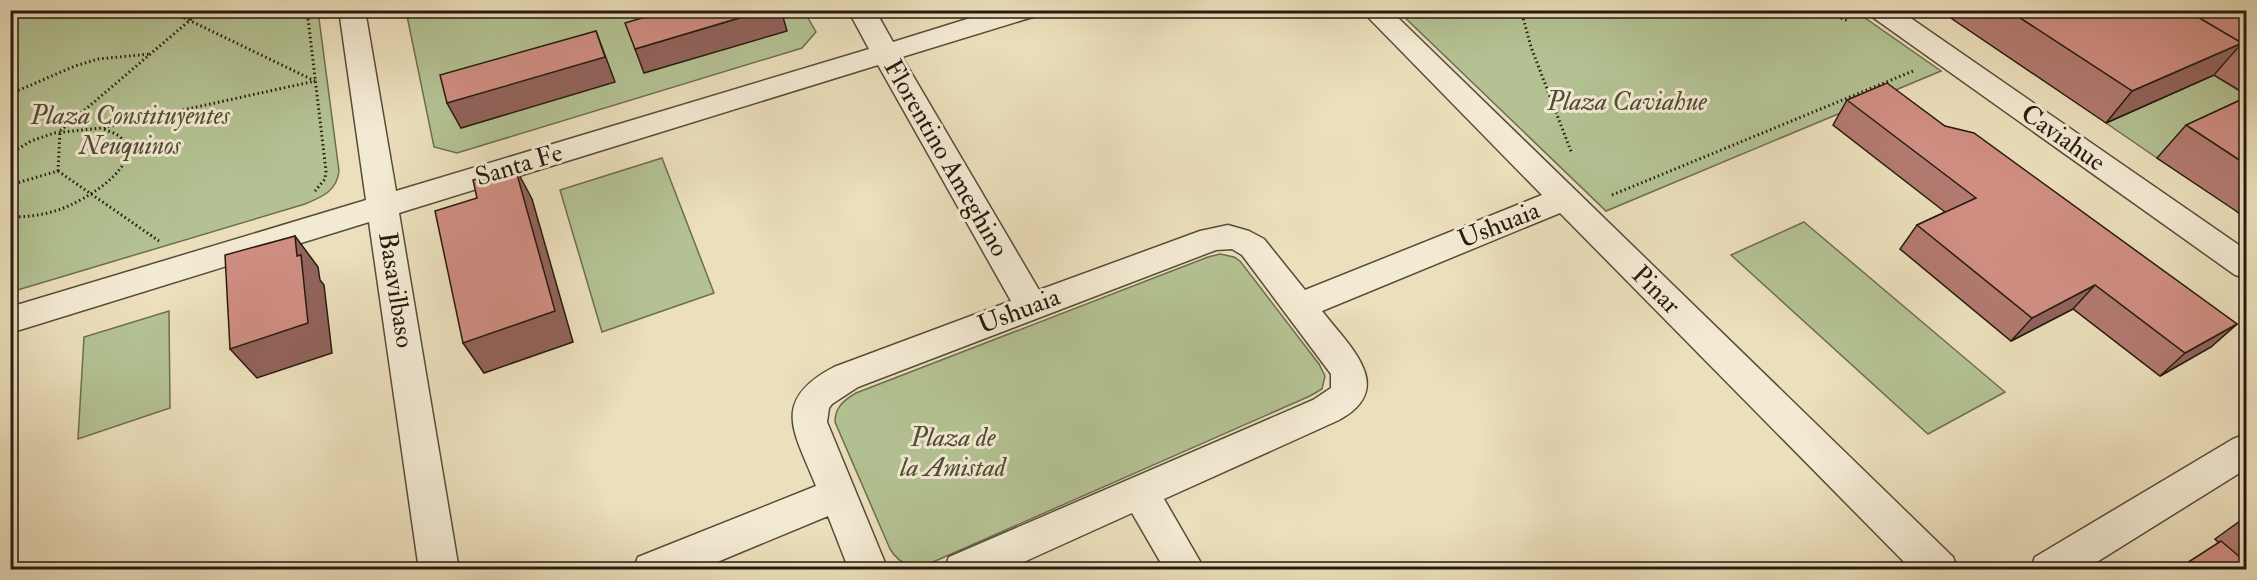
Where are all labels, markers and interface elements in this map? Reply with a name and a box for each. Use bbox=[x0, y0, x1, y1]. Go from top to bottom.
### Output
street label: Florentino Ameghino bbox=[877, 54, 1015, 262]
park label: Plaza Caviahue bbox=[1546, 86, 1707, 118]
street label: Caviahue bbox=[2015, 97, 2112, 179]
park label: Plaza Constituyentes Neuquinos bbox=[29, 100, 230, 162]
street label: Santa Fe bbox=[472, 137, 567, 193]
street label: Ushuaia bbox=[1454, 194, 1545, 256]
street label: Basavilbaso bbox=[371, 230, 421, 350]
street label: Pinar bbox=[1625, 259, 1687, 321]
street label: Ushuaia bbox=[973, 281, 1065, 341]
park label: Plaza de la Amistad bbox=[899, 422, 1008, 484]

